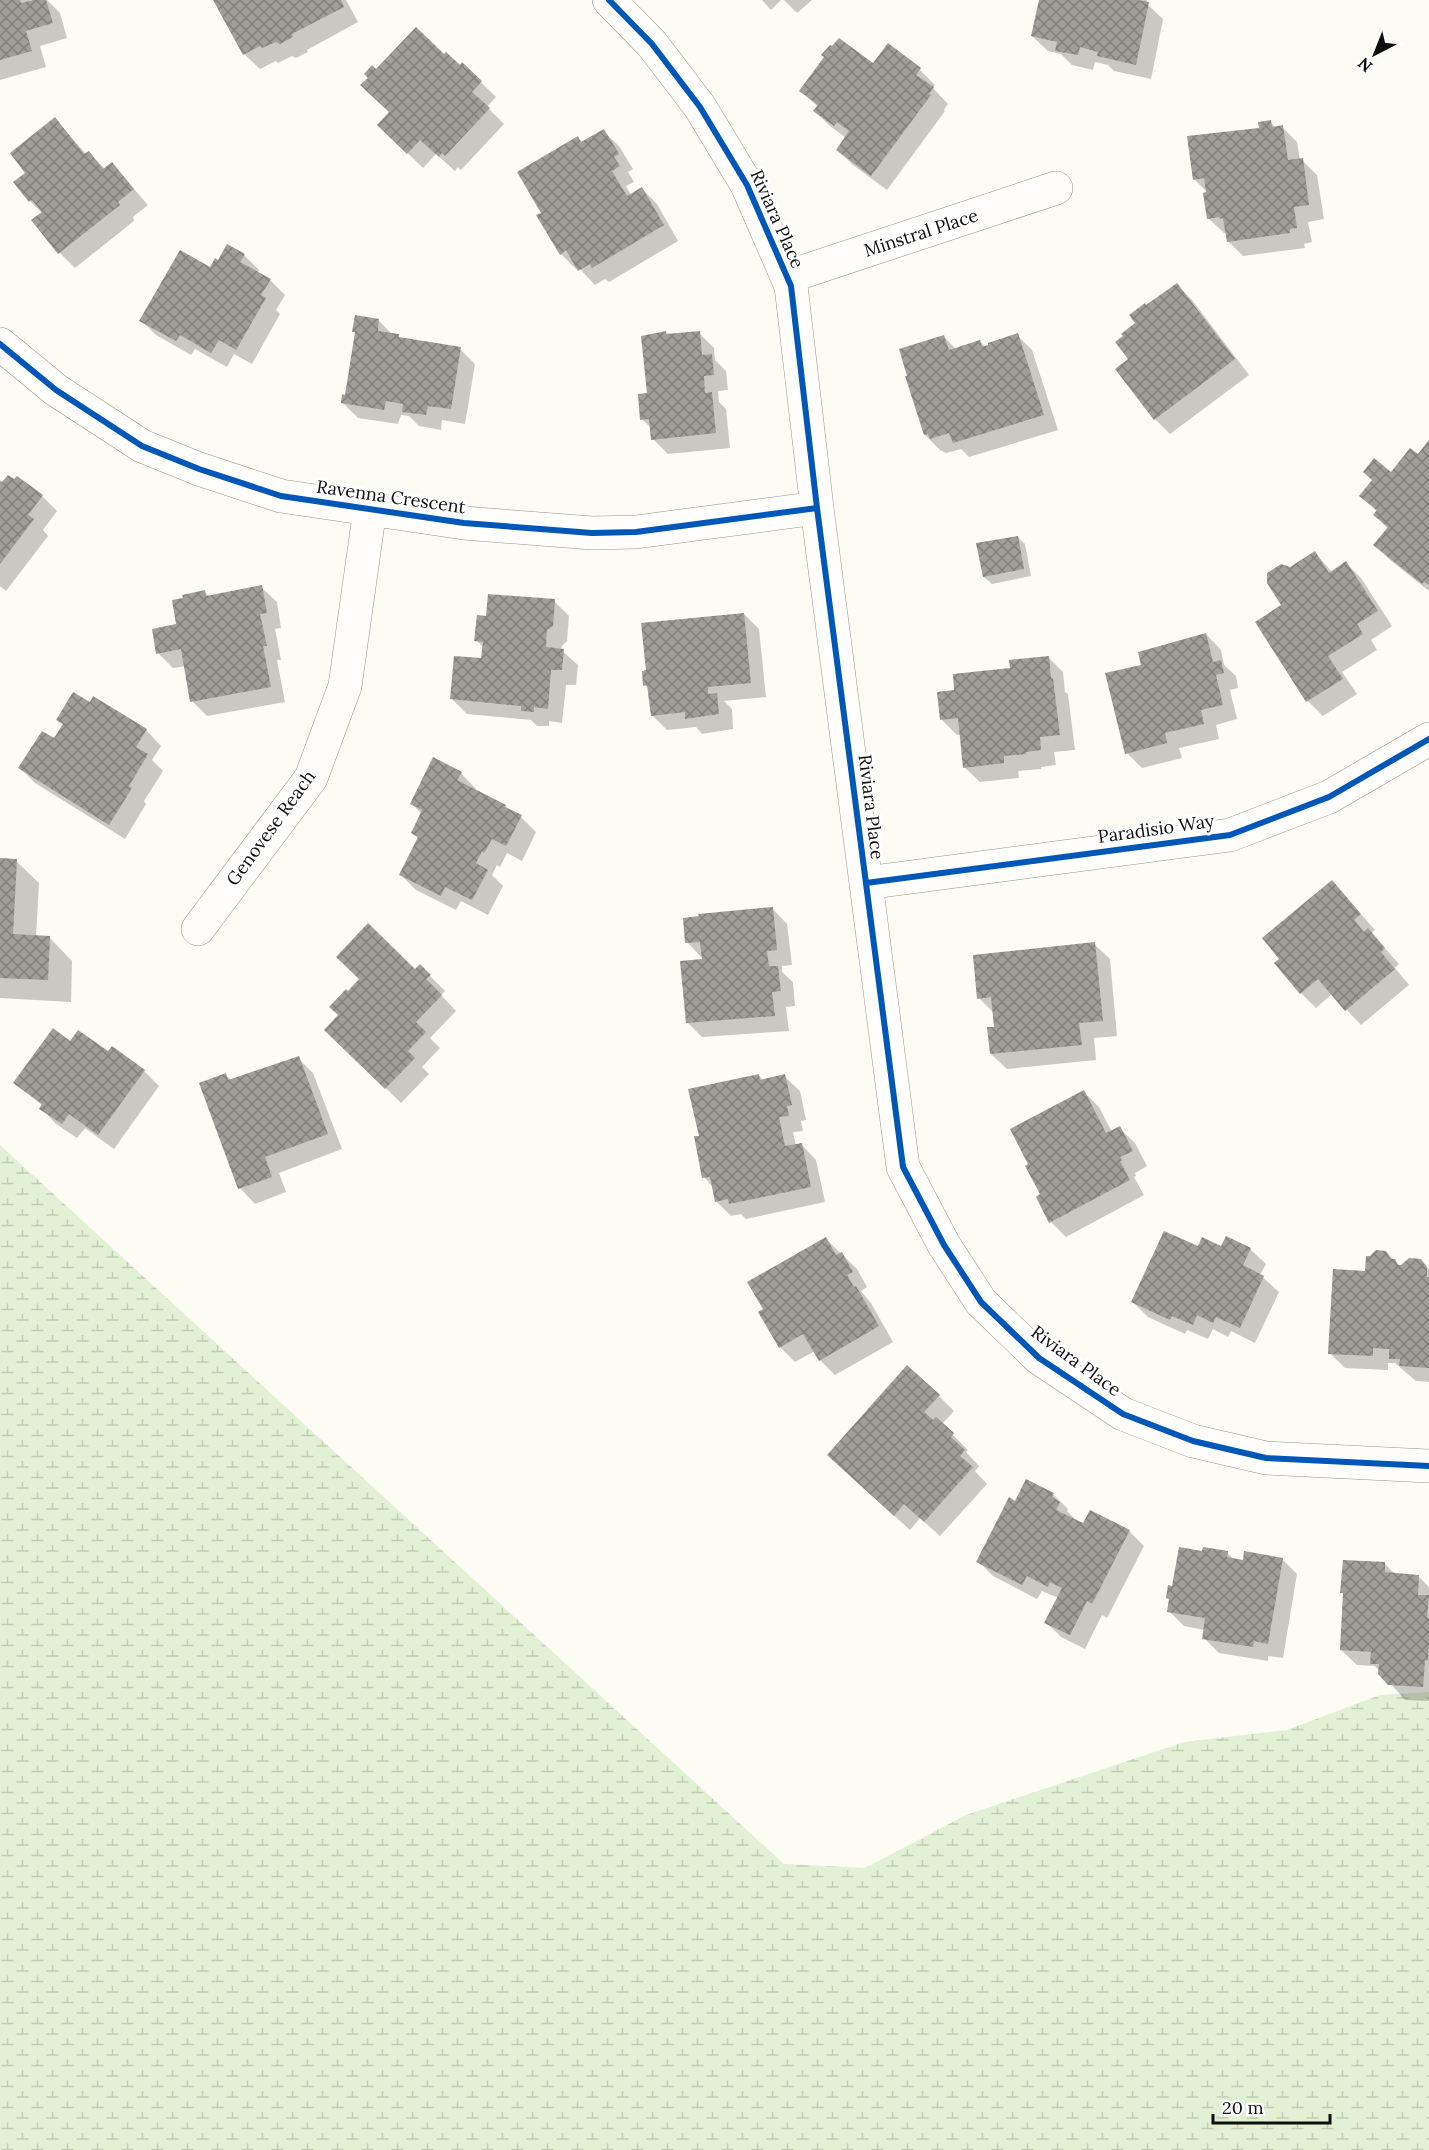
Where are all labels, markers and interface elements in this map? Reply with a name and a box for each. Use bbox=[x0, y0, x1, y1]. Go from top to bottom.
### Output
north arrow bbox=[1345, 24, 1405, 84]
text: N bbox=[1354, 54, 1376, 77]
street label: Riviara Place bbox=[745, 166, 810, 272]
street label: Minstral Place bbox=[861, 203, 981, 262]
street label: Ravenna Crescent bbox=[315, 475, 467, 518]
street label: Riviara Place bbox=[854, 753, 889, 861]
street label: Genovese Reach bbox=[221, 765, 320, 890]
street label: Paradisio Way bbox=[1096, 809, 1216, 848]
street label: Riviara Place bbox=[1027, 1320, 1126, 1401]
scale bar bbox=[1213, 2087, 1330, 2125]
text: 20 m bbox=[1222, 2096, 1264, 2119]

